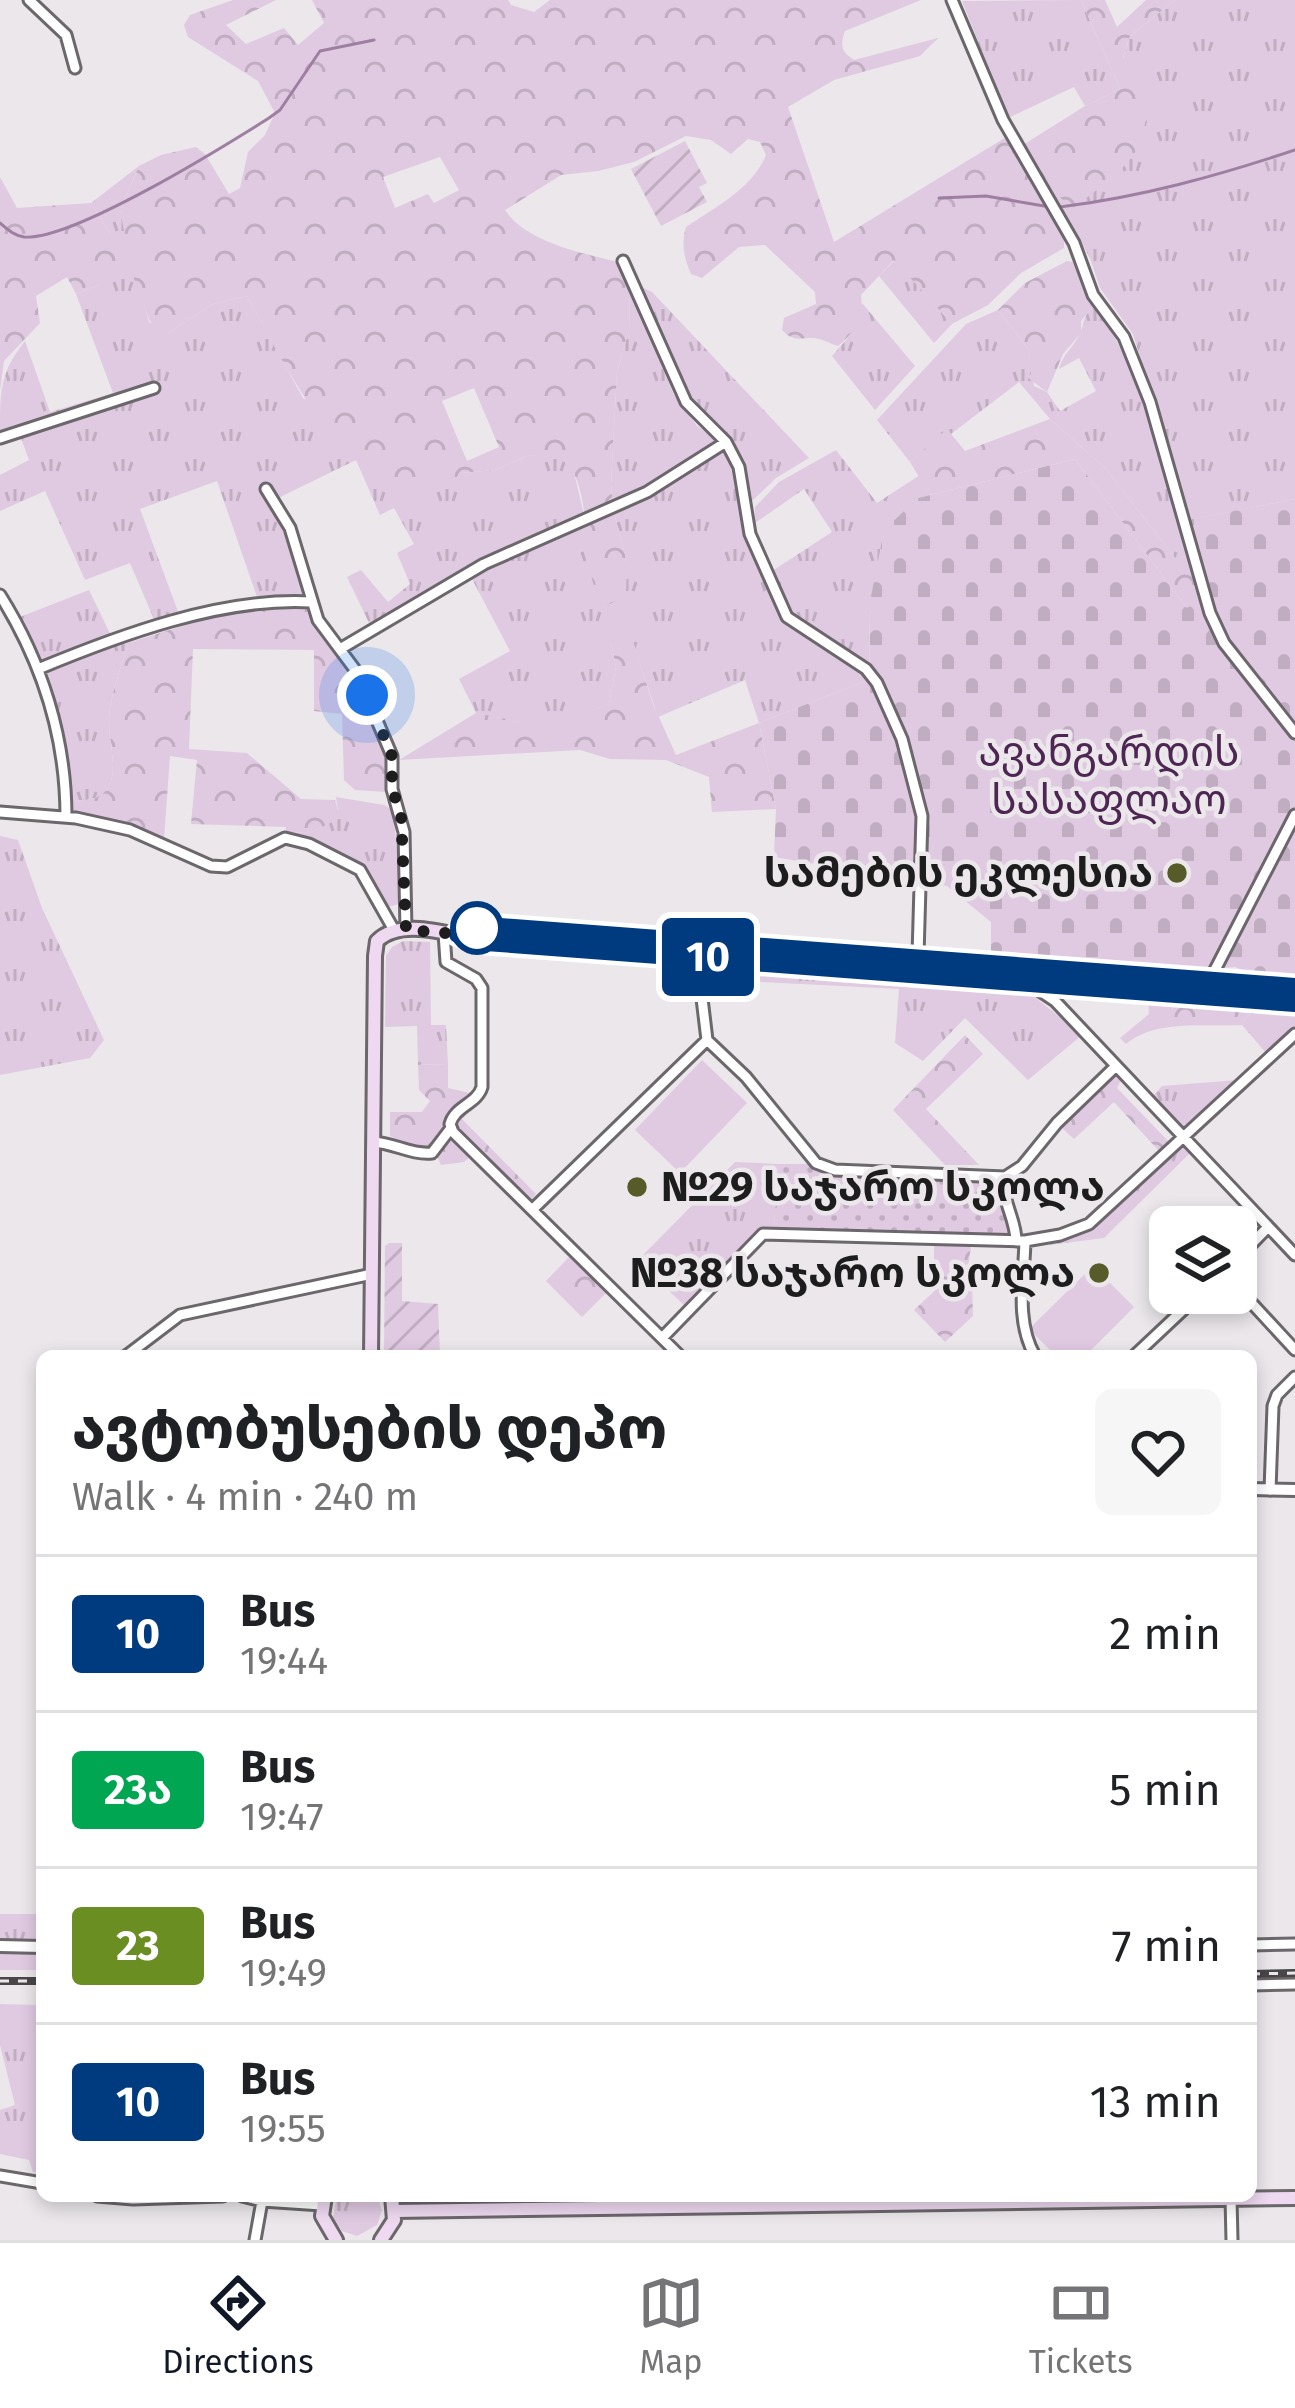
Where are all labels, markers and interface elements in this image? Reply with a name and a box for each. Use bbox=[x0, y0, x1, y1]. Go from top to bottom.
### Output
your location bbox=[337, 665, 397, 725]
park label: ავანგარდის სასაფლაო bbox=[979, 727, 1239, 825]
place label: სამების ეკლესია bbox=[764, 848, 1153, 898]
marker: სამების ეკლესია bbox=[1164, 860, 1190, 886]
unlabelled marker bbox=[452, 903, 502, 953]
line badge: 10 bbox=[654, 918, 762, 996]
text: 10 bbox=[686, 932, 730, 982]
place label: №29 საჯარო სკოლა bbox=[661, 1162, 1105, 1212]
marker: №29 საჯარო სკოლა bbox=[624, 1174, 650, 1200]
map controls bbox=[1149, 1206, 1257, 1314]
button: layers bbox=[1149, 1206, 1257, 1314]
place label: №38 საჯარო სკოლა bbox=[630, 1248, 1075, 1298]
marker: №38 საჯარო სკოლა bbox=[1086, 1260, 1112, 1286]
button: heart bbox=[1095, 1389, 1221, 1515]
text: ავტობუსების დეპო bbox=[72, 1395, 667, 1463]
text: Walk · 4 min · 240 m bbox=[72, 1474, 418, 1520]
text: Bus bbox=[240, 1584, 315, 1638]
text: 2 min bbox=[1109, 1607, 1221, 1661]
text: 10 bbox=[116, 1609, 160, 1659]
text: 19:44 bbox=[240, 1638, 328, 1684]
text: Bus bbox=[240, 1740, 315, 1794]
text: 5 min bbox=[1109, 1763, 1221, 1817]
text: 23ა bbox=[104, 1765, 172, 1815]
text: 19:47 bbox=[240, 1794, 324, 1840]
text: Bus bbox=[240, 1896, 315, 1950]
text: 7 min bbox=[1111, 1919, 1221, 1973]
text: 23 bbox=[116, 1921, 160, 1971]
text: 19:49 bbox=[240, 1950, 327, 1996]
text: Bus bbox=[240, 2052, 315, 2106]
text: 13 min bbox=[1090, 2075, 1221, 2129]
text: 10 bbox=[116, 2077, 160, 2127]
text: 19:55 bbox=[240, 2106, 326, 2152]
tab: Directions bbox=[162, 2270, 314, 2382]
tab: Map bbox=[638, 2270, 704, 2382]
tab: Tickets bbox=[1029, 2270, 1133, 2382]

